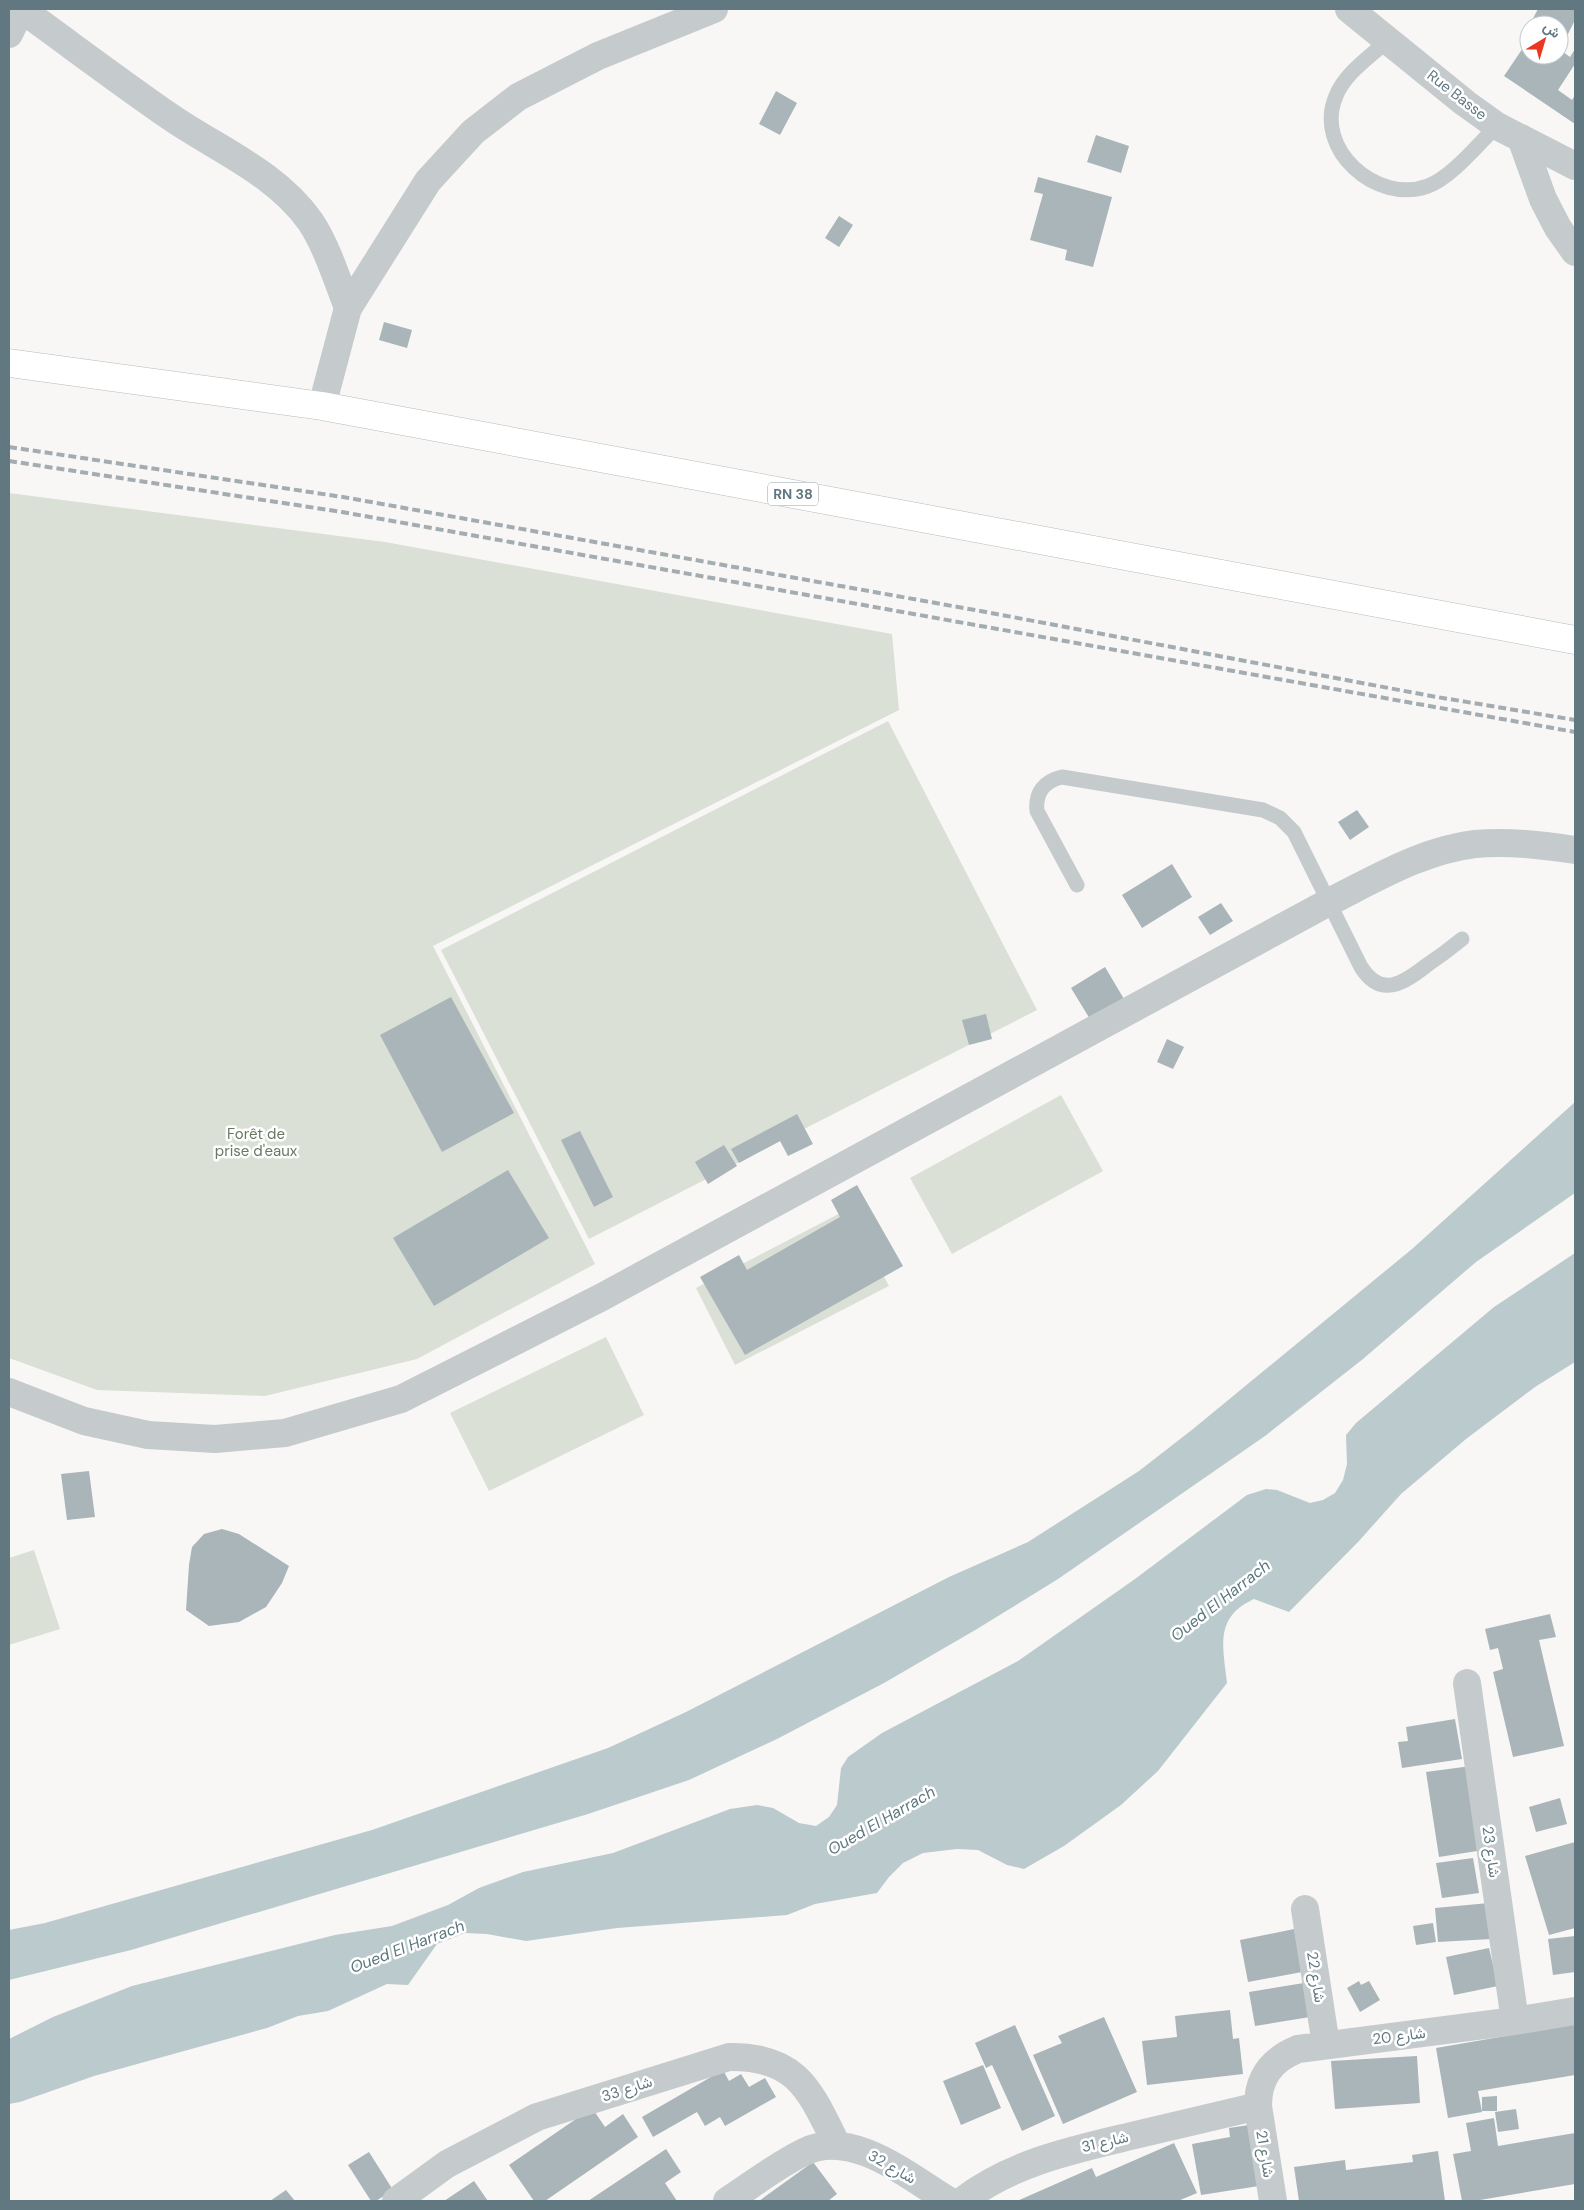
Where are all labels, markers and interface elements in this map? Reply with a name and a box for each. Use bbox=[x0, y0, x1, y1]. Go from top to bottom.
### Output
north arrow bbox=[1519, 15, 1569, 65]
text: ش bbox=[1540, 17, 1564, 42]
street label: Rue Basse bbox=[1423, 65, 1491, 125]
road number: RN 38 bbox=[768, 482, 818, 506]
park label: Forêt de prise d'eaux bbox=[215, 1124, 298, 1161]
water label: Oued El Harrach bbox=[1166, 1555, 1274, 1646]
water label: Oued El Harrach bbox=[824, 1781, 939, 1860]
street label: شارع 23 bbox=[1477, 1825, 1505, 1879]
water label: Oued El Harrach bbox=[347, 1915, 467, 1978]
street label: شارع 22 bbox=[1301, 1950, 1330, 2004]
street label: شارع 20 bbox=[1372, 2023, 1427, 2050]
street label: شارع 33 bbox=[599, 2071, 655, 2107]
street label: شارع 31 bbox=[1080, 2127, 1131, 2158]
street label: شارع 21 bbox=[1250, 2129, 1279, 2179]
street label: شارع 32 bbox=[864, 2145, 920, 2190]

